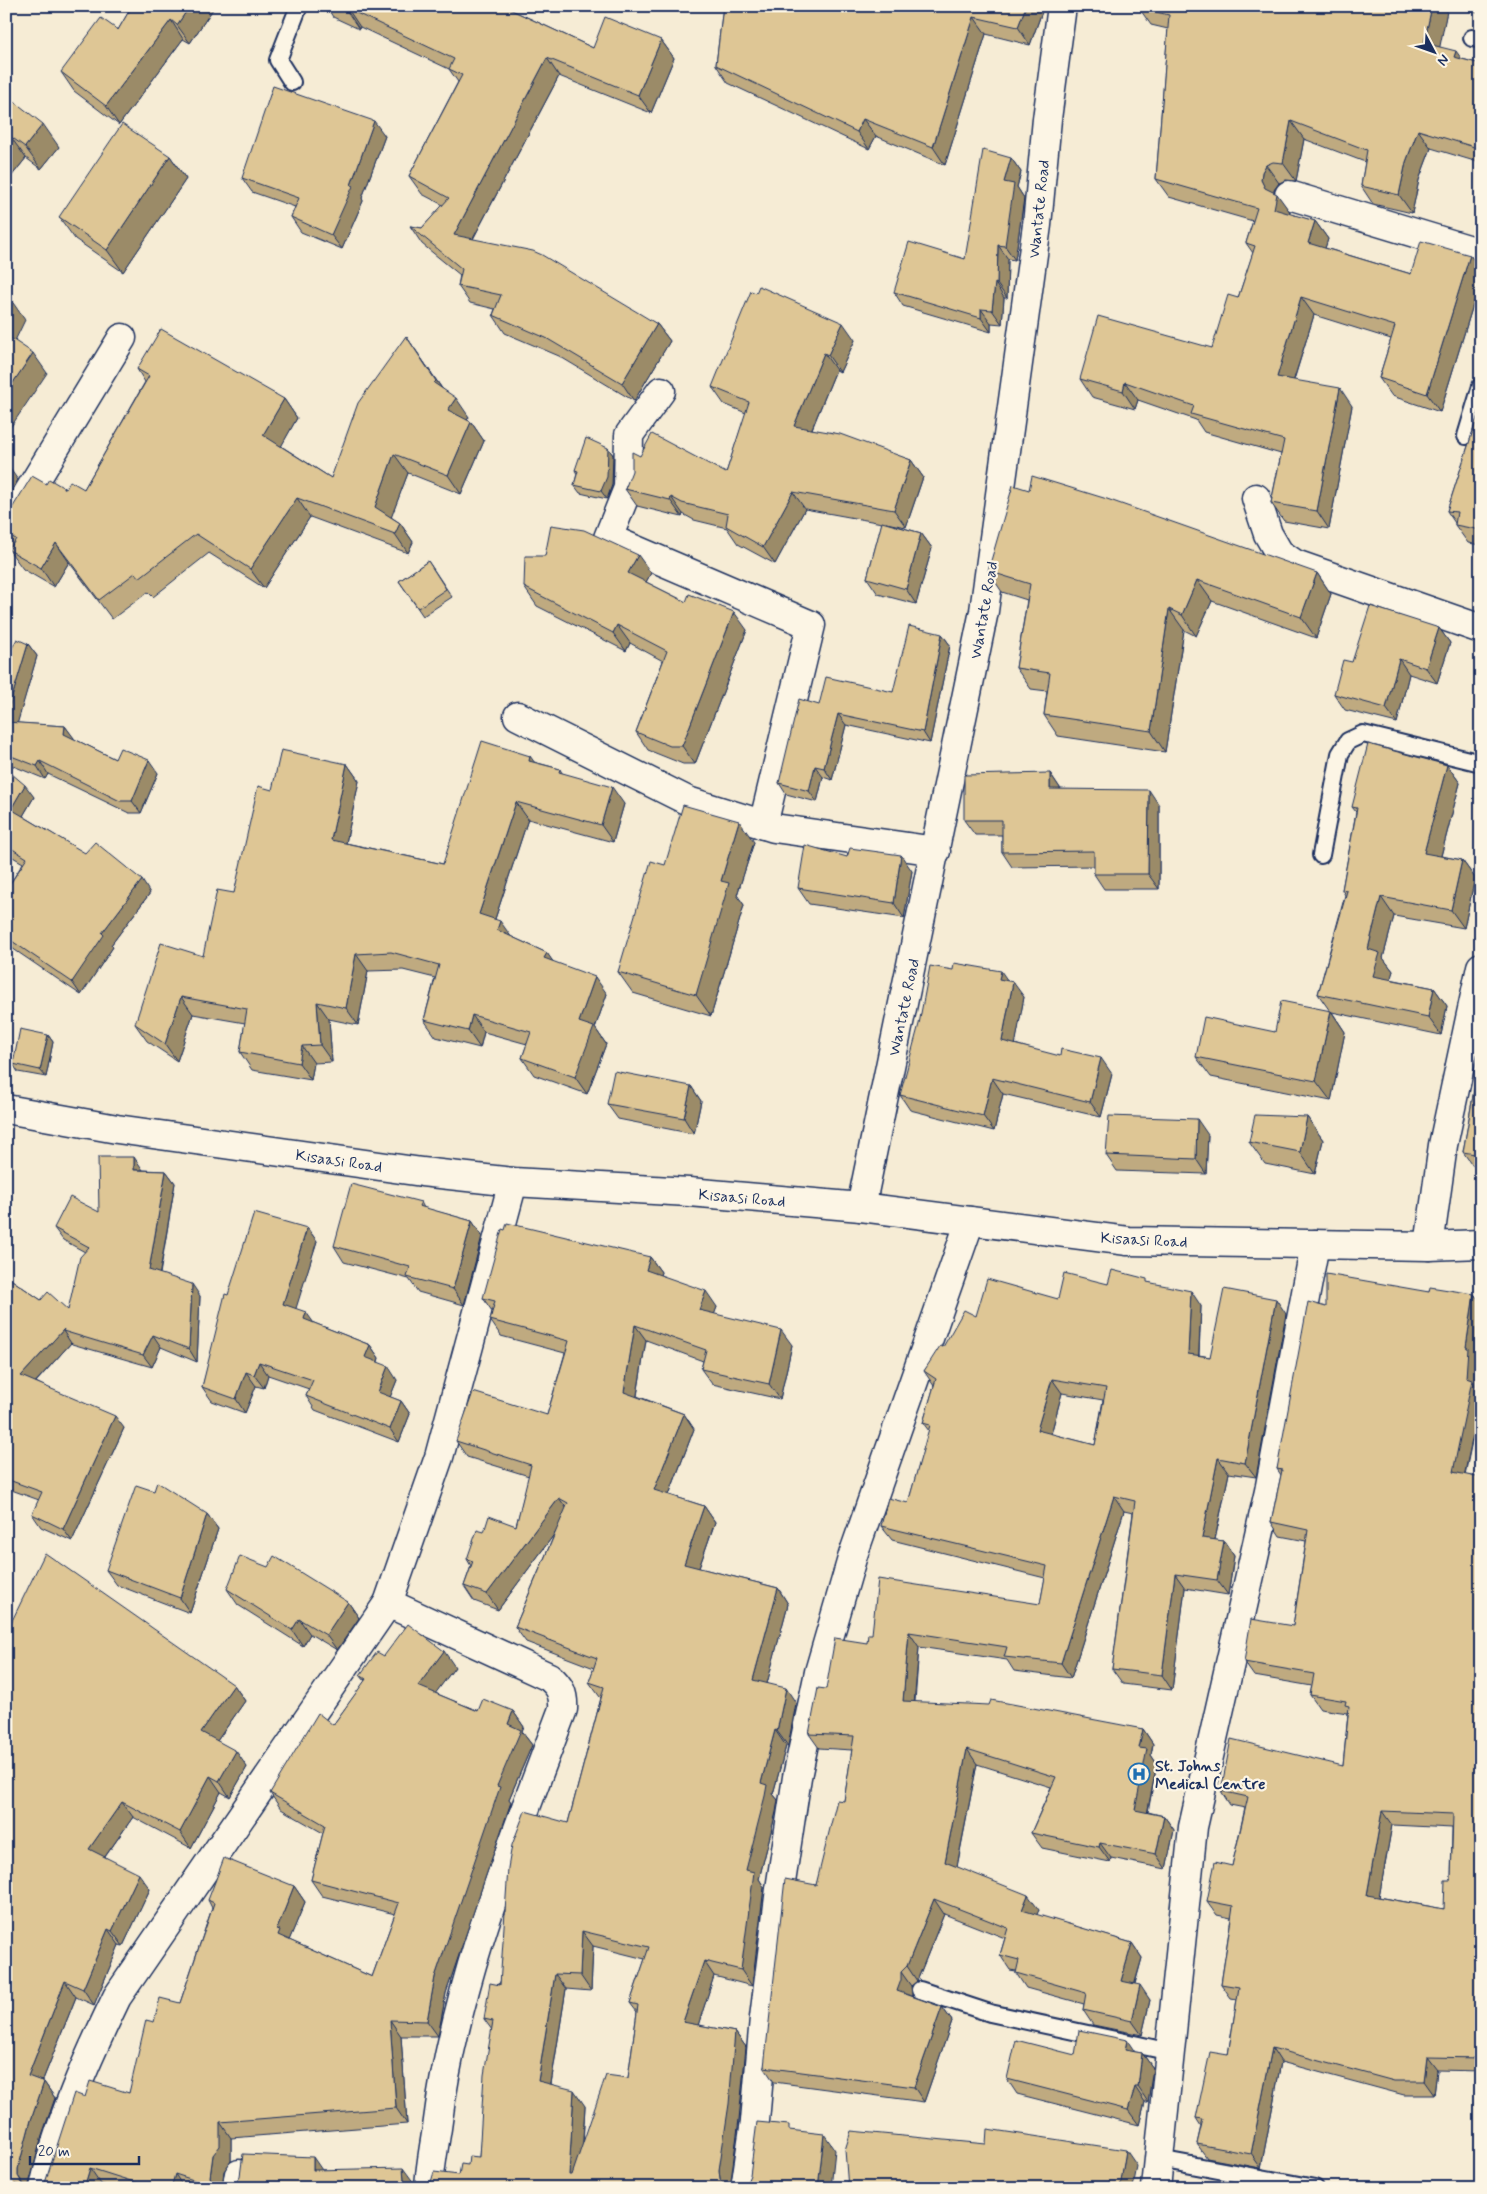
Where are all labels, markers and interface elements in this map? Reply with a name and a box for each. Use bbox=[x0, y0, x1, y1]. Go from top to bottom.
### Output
north arrow bbox=[1410, 28, 1460, 78]
text: N bbox=[1433, 50, 1453, 69]
street label: Wantate Road bbox=[1024, 159, 1055, 259]
street label: Wantate Road bbox=[966, 560, 1003, 661]
street label: Wantate Road bbox=[884, 957, 925, 1058]
street label: Kisaasi Road bbox=[294, 1145, 383, 1178]
street label: Kisaasi Road bbox=[698, 1184, 786, 1213]
street label: Kisaasi Road bbox=[1100, 1228, 1188, 1253]
place label: St. Johns Medical Centre bbox=[1155, 1756, 1265, 1795]
hospital icon: St. Johns Medical Centre bbox=[1127, 1762, 1151, 1786]
scale bar bbox=[30, 2134, 139, 2166]
text: 20 m bbox=[38, 2142, 70, 2162]

